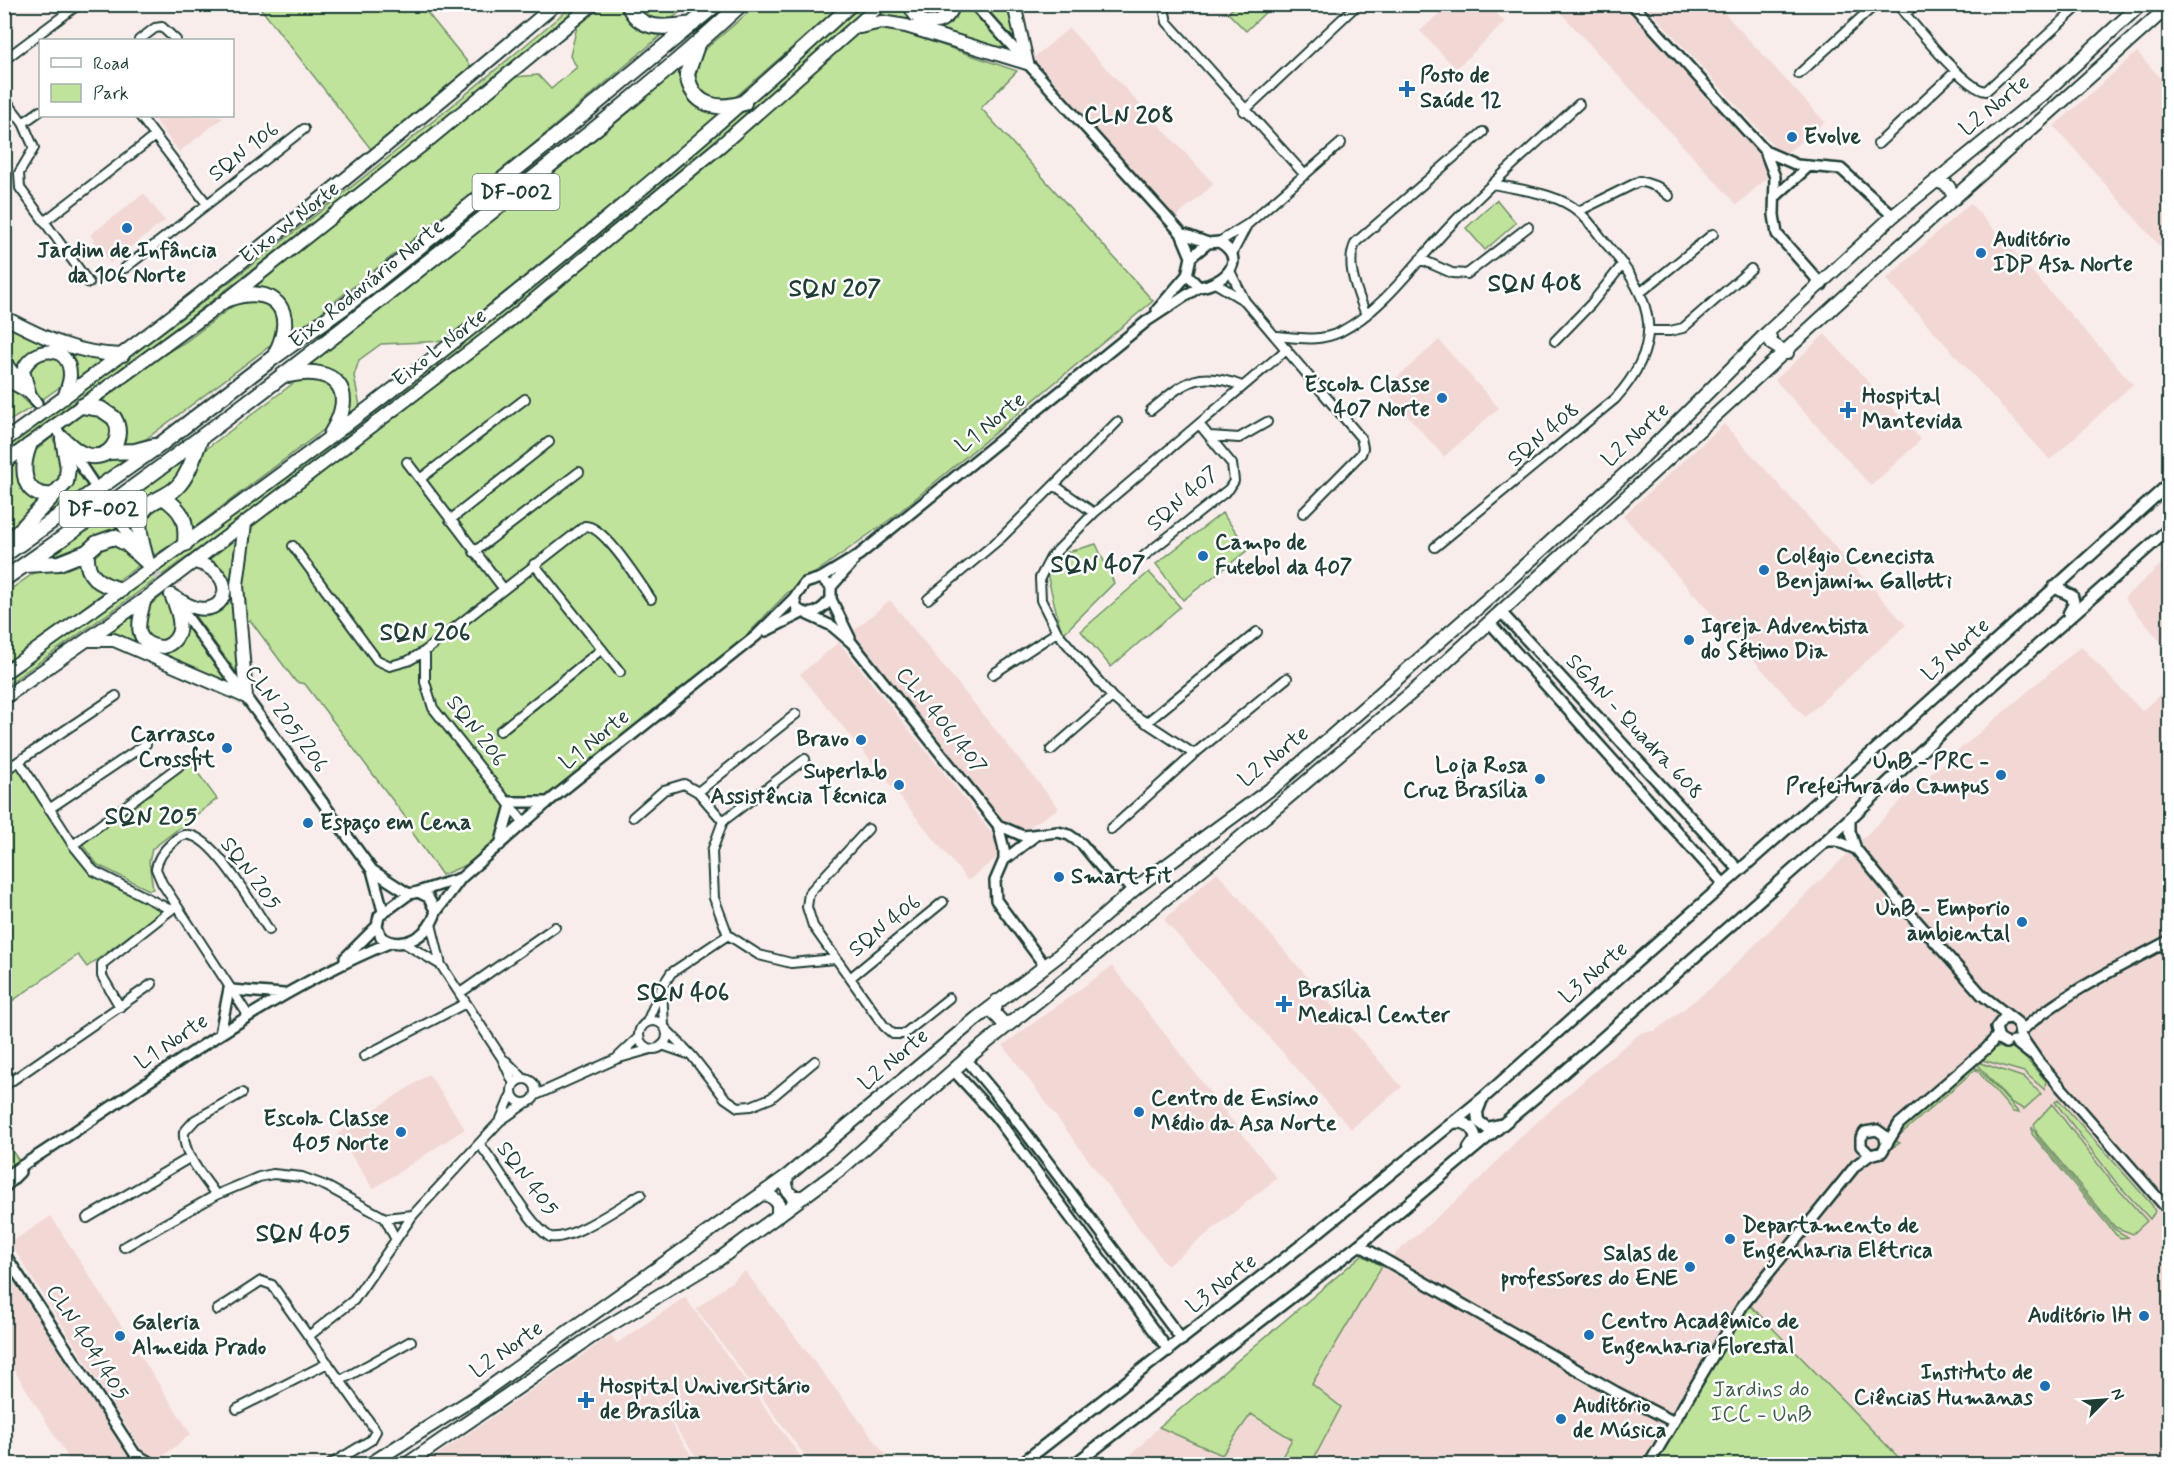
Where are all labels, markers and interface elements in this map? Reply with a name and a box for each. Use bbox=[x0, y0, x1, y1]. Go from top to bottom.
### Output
legend bbox=[39, 39, 234, 117]
text: Road bbox=[93, 52, 129, 76]
place label: Posto de Saúde 12 bbox=[1420, 62, 1502, 115]
street label: L2 Norte bbox=[1954, 69, 2036, 143]
marker: Posto de Saúde 12 bbox=[1398, 80, 1416, 98]
text: Park bbox=[93, 82, 129, 106]
district label: CLN 208 bbox=[1084, 101, 1174, 132]
street label: SQN 106 bbox=[203, 116, 285, 188]
place label: Evolve bbox=[1804, 123, 1862, 151]
marker: Evolve bbox=[1785, 130, 1799, 144]
road number: DF-002 bbox=[472, 174, 560, 210]
street label: Eixo W Norte bbox=[234, 175, 346, 271]
street label: Eixo Rodoviário Norte bbox=[284, 213, 451, 355]
marker: Jardim de Infância da 106 Norte bbox=[120, 221, 134, 235]
place label: Auditório IDP Asa Norte bbox=[1993, 226, 2133, 279]
place label: Jardim de Infância da 106 Norte bbox=[37, 237, 217, 290]
marker: Auditório IDP Asa Norte bbox=[1974, 246, 1988, 260]
district label: SQN 408 bbox=[1488, 269, 1582, 300]
district label: SQN 207 bbox=[789, 274, 882, 305]
street label: Eixo L Norte bbox=[387, 302, 493, 394]
place label: Escola Classe 407 Norte bbox=[1304, 371, 1430, 424]
place label: Hospital Mantevida bbox=[1862, 383, 1963, 436]
street label: L1 Norte bbox=[950, 386, 1032, 460]
marker: Escola Classe 407 Norte bbox=[1435, 391, 1449, 405]
street label: SQN 408 bbox=[1502, 396, 1586, 474]
street label: L2 Norte bbox=[1596, 396, 1676, 474]
marker: Hospital Mantevida bbox=[1839, 401, 1857, 419]
street label: SQN 407 bbox=[1141, 460, 1225, 538]
road number: DF-002 bbox=[60, 491, 146, 527]
place label: Campo de Futebol da 407 bbox=[1215, 529, 1352, 582]
place label: Colégio Cenecista Benjamim Gallotti bbox=[1776, 543, 1952, 597]
marker: Campo de Futebol da 407 bbox=[1196, 549, 1210, 563]
district label: SQN 407 bbox=[1051, 550, 1146, 581]
marker: Colégio Cenecista Benjamim Gallotti bbox=[1757, 563, 1771, 577]
street label: L3 Norte bbox=[1916, 612, 1996, 688]
place label: Igreja Adventista do Sétimo Dia bbox=[1701, 613, 1869, 666]
district label: SQN 206 bbox=[380, 618, 470, 649]
marker: Igreja Adventista do Sétimo Dia bbox=[1682, 633, 1696, 647]
street label: SGAN - Quadra 608 bbox=[1559, 648, 1709, 806]
street label: CLN 205/206 bbox=[238, 660, 334, 778]
street label: CLN 406/407 bbox=[889, 662, 993, 780]
street label: SQN 206 bbox=[439, 690, 513, 772]
street label: L1 Norte bbox=[554, 703, 636, 777]
street label: L2 Norte bbox=[1233, 720, 1315, 794]
place label: Carrasco Crossfit bbox=[130, 721, 216, 774]
place label: Bravo bbox=[796, 726, 849, 754]
marker: Bravo bbox=[854, 733, 868, 747]
marker: Carrasco Crossfit bbox=[220, 741, 234, 755]
place label: UnB - PRC - Prefeitura do Campus bbox=[1786, 748, 1989, 801]
place label: Loja Rosa Cruz Brasília bbox=[1403, 752, 1528, 805]
place label: Superlab Assistência Técnica bbox=[711, 758, 887, 811]
marker: UnB - PRC - Prefeitura do Campus bbox=[1994, 768, 2008, 782]
marker: Loja Rosa Cruz Brasília bbox=[1533, 772, 1547, 786]
marker: Superlab Assistência Técnica bbox=[892, 778, 906, 792]
district label: SQN 205 bbox=[105, 802, 197, 833]
place label: Espaço em Cena bbox=[320, 809, 471, 837]
marker: Espaço em Cena bbox=[301, 816, 315, 830]
street label: SQN 205 bbox=[213, 832, 287, 916]
place label: Smart Fit bbox=[1071, 863, 1173, 891]
marker: Smart Fit bbox=[1052, 870, 1066, 884]
street label: SQN 406 bbox=[843, 888, 927, 964]
place label: UnB - Emporio ambiental bbox=[1876, 895, 2011, 948]
marker: UnB - Emporio ambiental bbox=[2015, 915, 2029, 929]
street label: L3 Norte bbox=[1554, 935, 1634, 1011]
place label: Brasília Medical Center bbox=[1298, 977, 1451, 1030]
district label: SQN 406 bbox=[637, 978, 729, 1009]
marker: Brasília Medical Center bbox=[1275, 995, 1293, 1013]
street label: L1 Norte bbox=[130, 1007, 214, 1077]
street label: L2 Norte bbox=[853, 1023, 935, 1097]
place label: Centro de Ensino Médio da Asa Norte bbox=[1151, 1085, 1337, 1138]
place label: Escola Classe 405 Norte bbox=[263, 1105, 389, 1158]
marker: Centro de Ensino Médio da Asa Norte bbox=[1132, 1105, 1146, 1119]
marker: Escola Classe 405 Norte bbox=[394, 1125, 408, 1139]
street label: SQN 405 bbox=[490, 1136, 564, 1222]
place label: Departamento de Engenharia Elétrica bbox=[1742, 1212, 1933, 1269]
district label: SQN 405 bbox=[256, 1219, 350, 1250]
marker: Departamento de Engenharia Elétrica bbox=[1723, 1232, 1737, 1246]
place label: Salas de professores do ENE bbox=[1501, 1240, 1679, 1293]
street label: L3 Norte bbox=[1181, 1248, 1263, 1320]
marker: Salas de professores do ENE bbox=[1683, 1260, 1697, 1274]
street label: CLN 404/405 bbox=[39, 1280, 135, 1406]
place label: Auditório IH bbox=[2028, 1302, 2132, 1330]
place label: Centro Acadêmico de Engenharia Florestal bbox=[1601, 1308, 1799, 1365]
place label: Galeria Almeida Prado bbox=[132, 1309, 267, 1362]
marker: Auditório IH bbox=[2137, 1309, 2151, 1323]
street label: L2 Norte bbox=[465, 1315, 549, 1385]
marker: Centro Acadêmico de Engenharia Florestal bbox=[1582, 1328, 1596, 1342]
marker: Galeria Almeida Prado bbox=[113, 1329, 127, 1343]
place label: Instituto de Ciências Humanas bbox=[1854, 1359, 2033, 1412]
north arrow bbox=[2075, 1370, 2135, 1430]
place label: Hospital Universitário de Brasília bbox=[600, 1373, 810, 1426]
park label: Jardins do ICC - UnB bbox=[1711, 1376, 1812, 1429]
marker: Instituto de Ciências Humanas bbox=[2038, 1379, 2052, 1393]
text: N bbox=[2105, 1385, 2129, 1404]
marker: Hospital Universitário de Brasília bbox=[577, 1391, 595, 1409]
place label: Auditório de Música bbox=[1573, 1392, 1667, 1445]
marker: Auditório de Música bbox=[1554, 1412, 1568, 1426]

